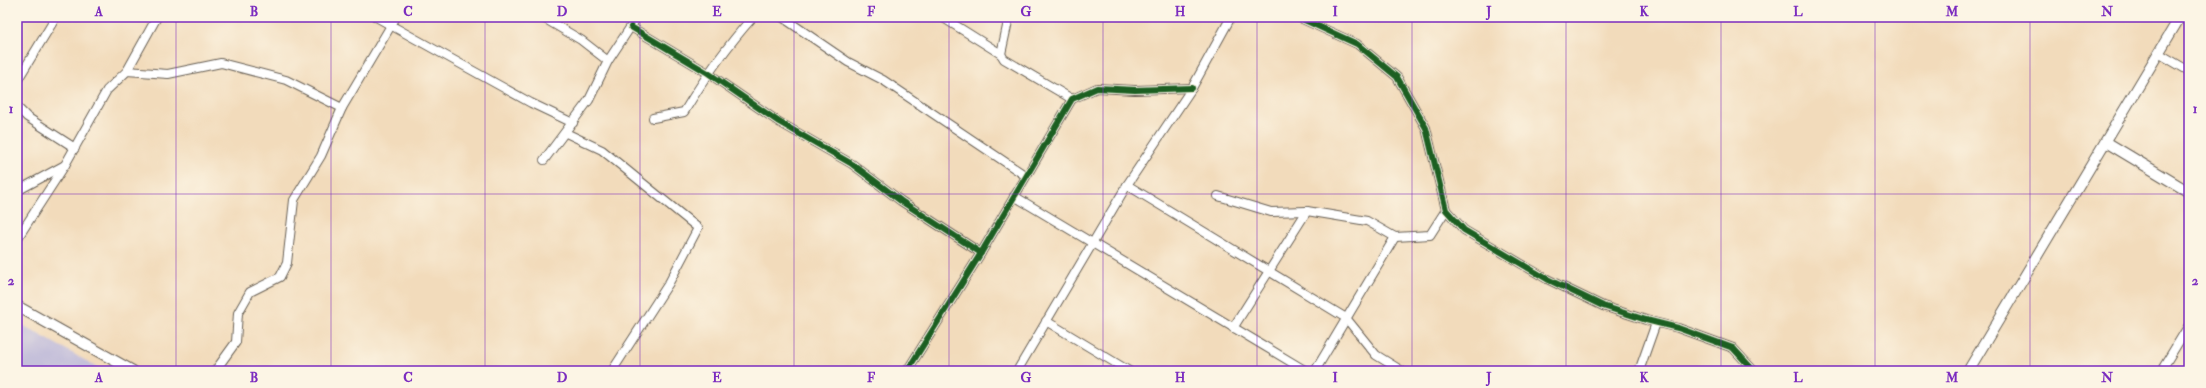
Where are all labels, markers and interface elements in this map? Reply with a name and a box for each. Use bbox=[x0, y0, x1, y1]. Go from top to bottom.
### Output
text: A bbox=[94, 4, 104, 20]
text: B bbox=[250, 4, 258, 20]
text: C bbox=[403, 4, 413, 20]
text: D bbox=[557, 4, 568, 20]
text: E bbox=[712, 4, 722, 20]
text: F bbox=[867, 4, 876, 20]
text: G bbox=[1021, 4, 1032, 20]
text: H bbox=[1175, 4, 1186, 20]
text: I bbox=[1332, 4, 1338, 20]
text: J bbox=[1485, 4, 1492, 21]
text: K bbox=[1639, 4, 1649, 20]
text: L bbox=[1793, 4, 1803, 20]
text: M bbox=[1945, 4, 1959, 20]
text: N bbox=[2100, 4, 2113, 20]
text: 1 bbox=[9, 101, 14, 117]
text: 1 bbox=[2193, 101, 2198, 117]
text: 2 bbox=[8, 273, 15, 289]
text: 2 bbox=[2192, 273, 2199, 289]
text: A bbox=[94, 370, 104, 386]
text: B bbox=[250, 370, 258, 386]
text: C bbox=[403, 370, 413, 386]
text: D bbox=[557, 370, 568, 386]
text: E bbox=[712, 370, 722, 386]
text: F bbox=[867, 370, 876, 386]
text: G bbox=[1021, 370, 1032, 386]
text: H bbox=[1175, 370, 1186, 386]
text: I bbox=[1332, 370, 1338, 386]
text: J bbox=[1485, 370, 1492, 387]
text: K bbox=[1639, 370, 1649, 386]
text: L bbox=[1793, 370, 1803, 386]
text: M bbox=[1945, 370, 1959, 386]
text: N bbox=[2100, 370, 2113, 386]

